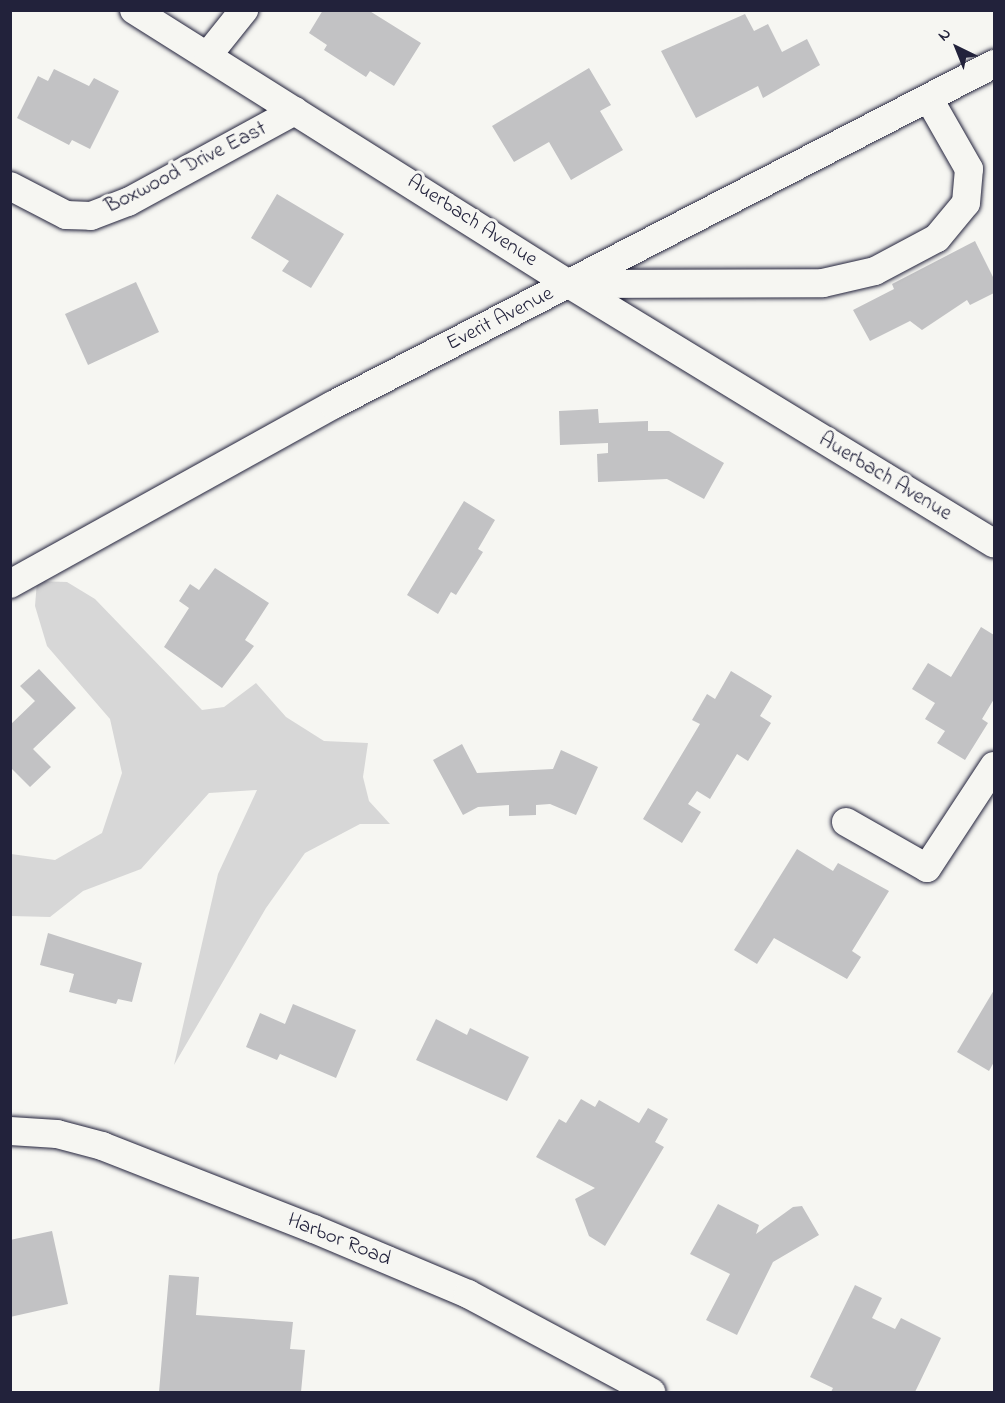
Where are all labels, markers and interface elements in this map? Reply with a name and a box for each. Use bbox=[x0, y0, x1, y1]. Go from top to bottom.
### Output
north arrow bbox=[927, 18, 987, 78]
text: N bbox=[933, 22, 957, 47]
street label: Boxwood Drive East bbox=[101, 116, 271, 220]
street label: Auerbach Avenue bbox=[402, 169, 542, 273]
street label: Everit Avenue bbox=[442, 281, 558, 357]
street label: Auerbach Avenue bbox=[814, 427, 956, 527]
street label: Harbor Road bbox=[284, 1208, 394, 1272]

